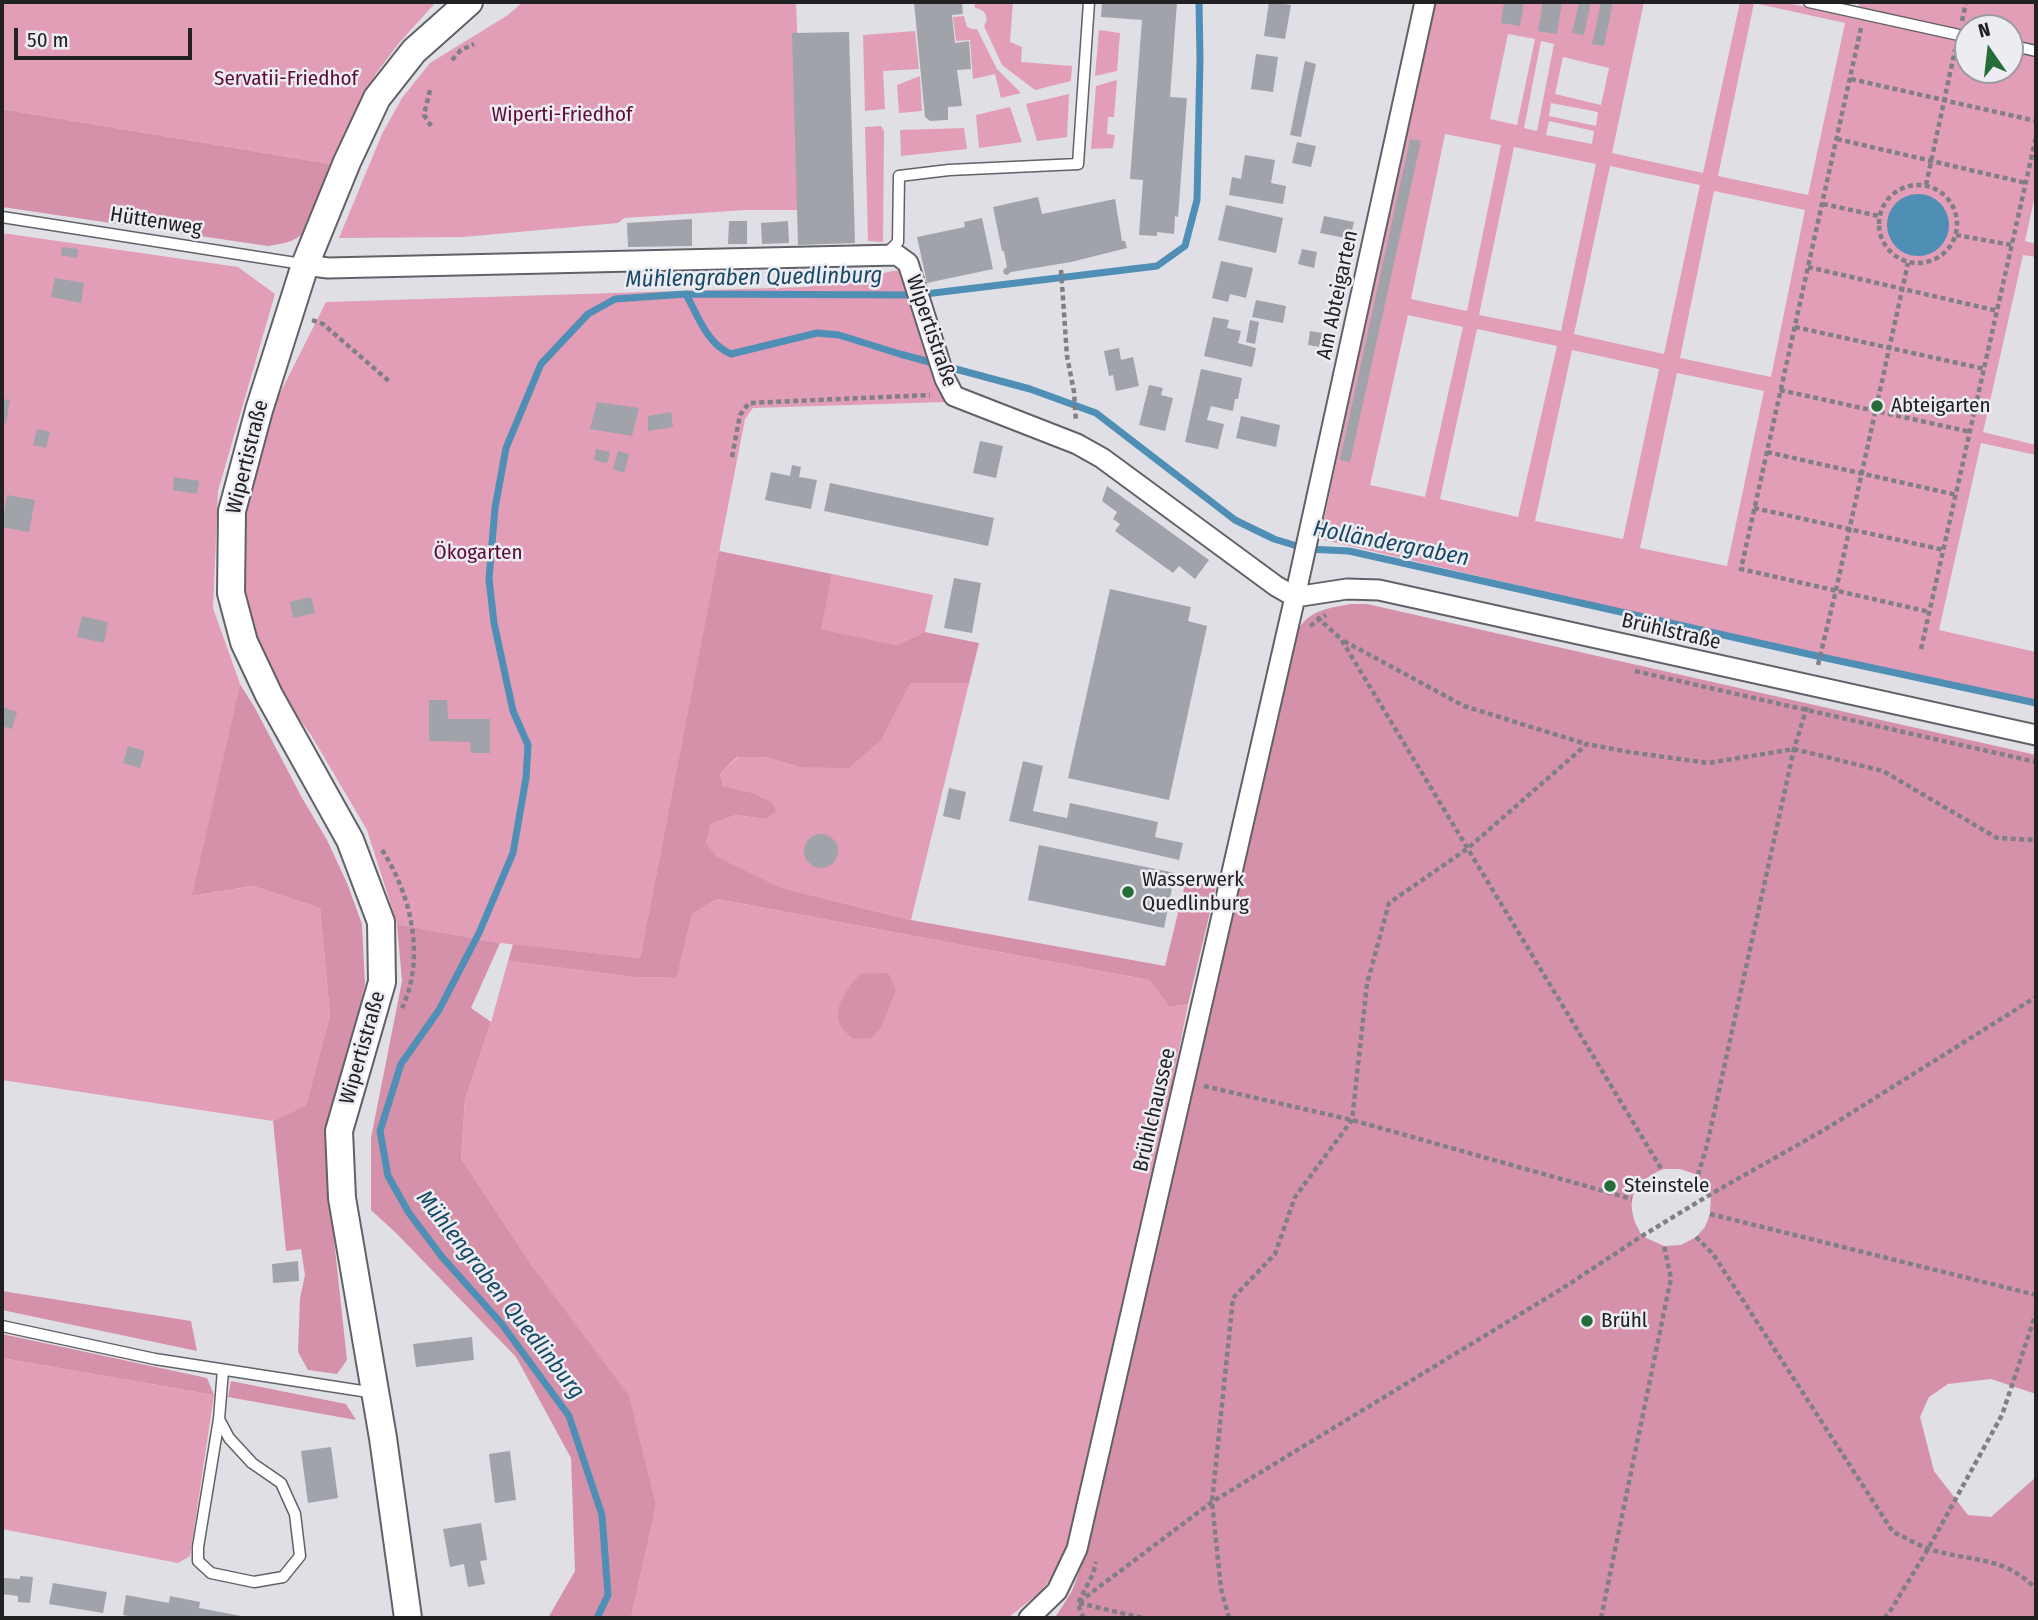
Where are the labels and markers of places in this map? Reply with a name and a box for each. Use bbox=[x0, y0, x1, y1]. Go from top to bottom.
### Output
place label: Abteigarten bbox=[1891, 393, 1991, 419]
marker: Abteigarten bbox=[1869, 398, 1885, 414]
place label: Wasserwerk Quedlinburg bbox=[1142, 867, 1249, 917]
marker: Wasserwerk Quedlinburg bbox=[1120, 884, 1136, 900]
place label: Steinstele bbox=[1624, 1173, 1709, 1199]
marker: Steinstele bbox=[1602, 1178, 1618, 1194]
place label: Brühl bbox=[1601, 1308, 1647, 1334]
marker: Brühl bbox=[1579, 1313, 1595, 1329]

